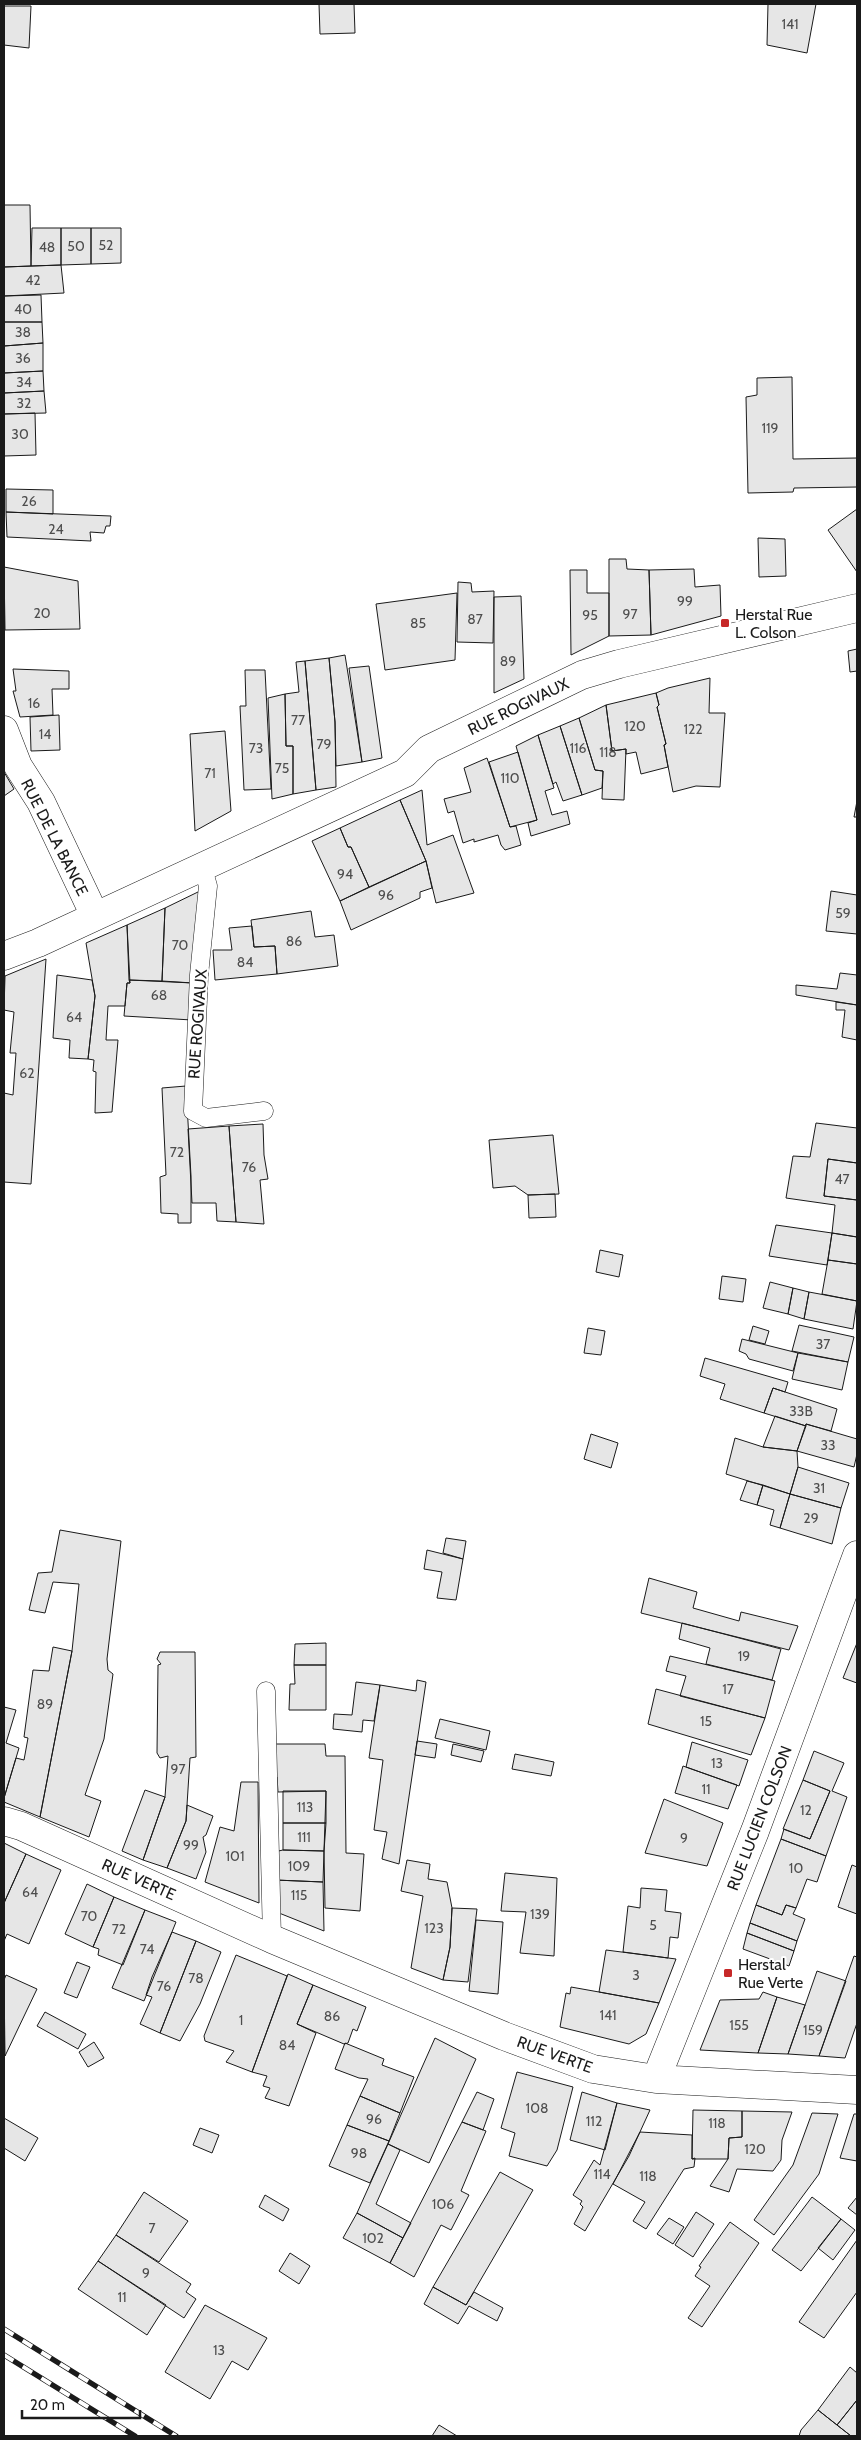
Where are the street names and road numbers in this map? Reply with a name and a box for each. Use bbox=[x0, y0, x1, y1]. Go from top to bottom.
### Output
street label: RUE ROGIVAUX bbox=[465, 674, 572, 739]
street label: RUE DE LA BANCE bbox=[17, 776, 92, 899]
street label: RUE ROGIVAUX bbox=[184, 968, 211, 1080]
street label: RUE LUCIEN COLSON bbox=[723, 1743, 796, 1893]
street label: RUE VERTE bbox=[99, 1855, 179, 1904]
street label: RUE VERTE bbox=[514, 2032, 595, 2077]

